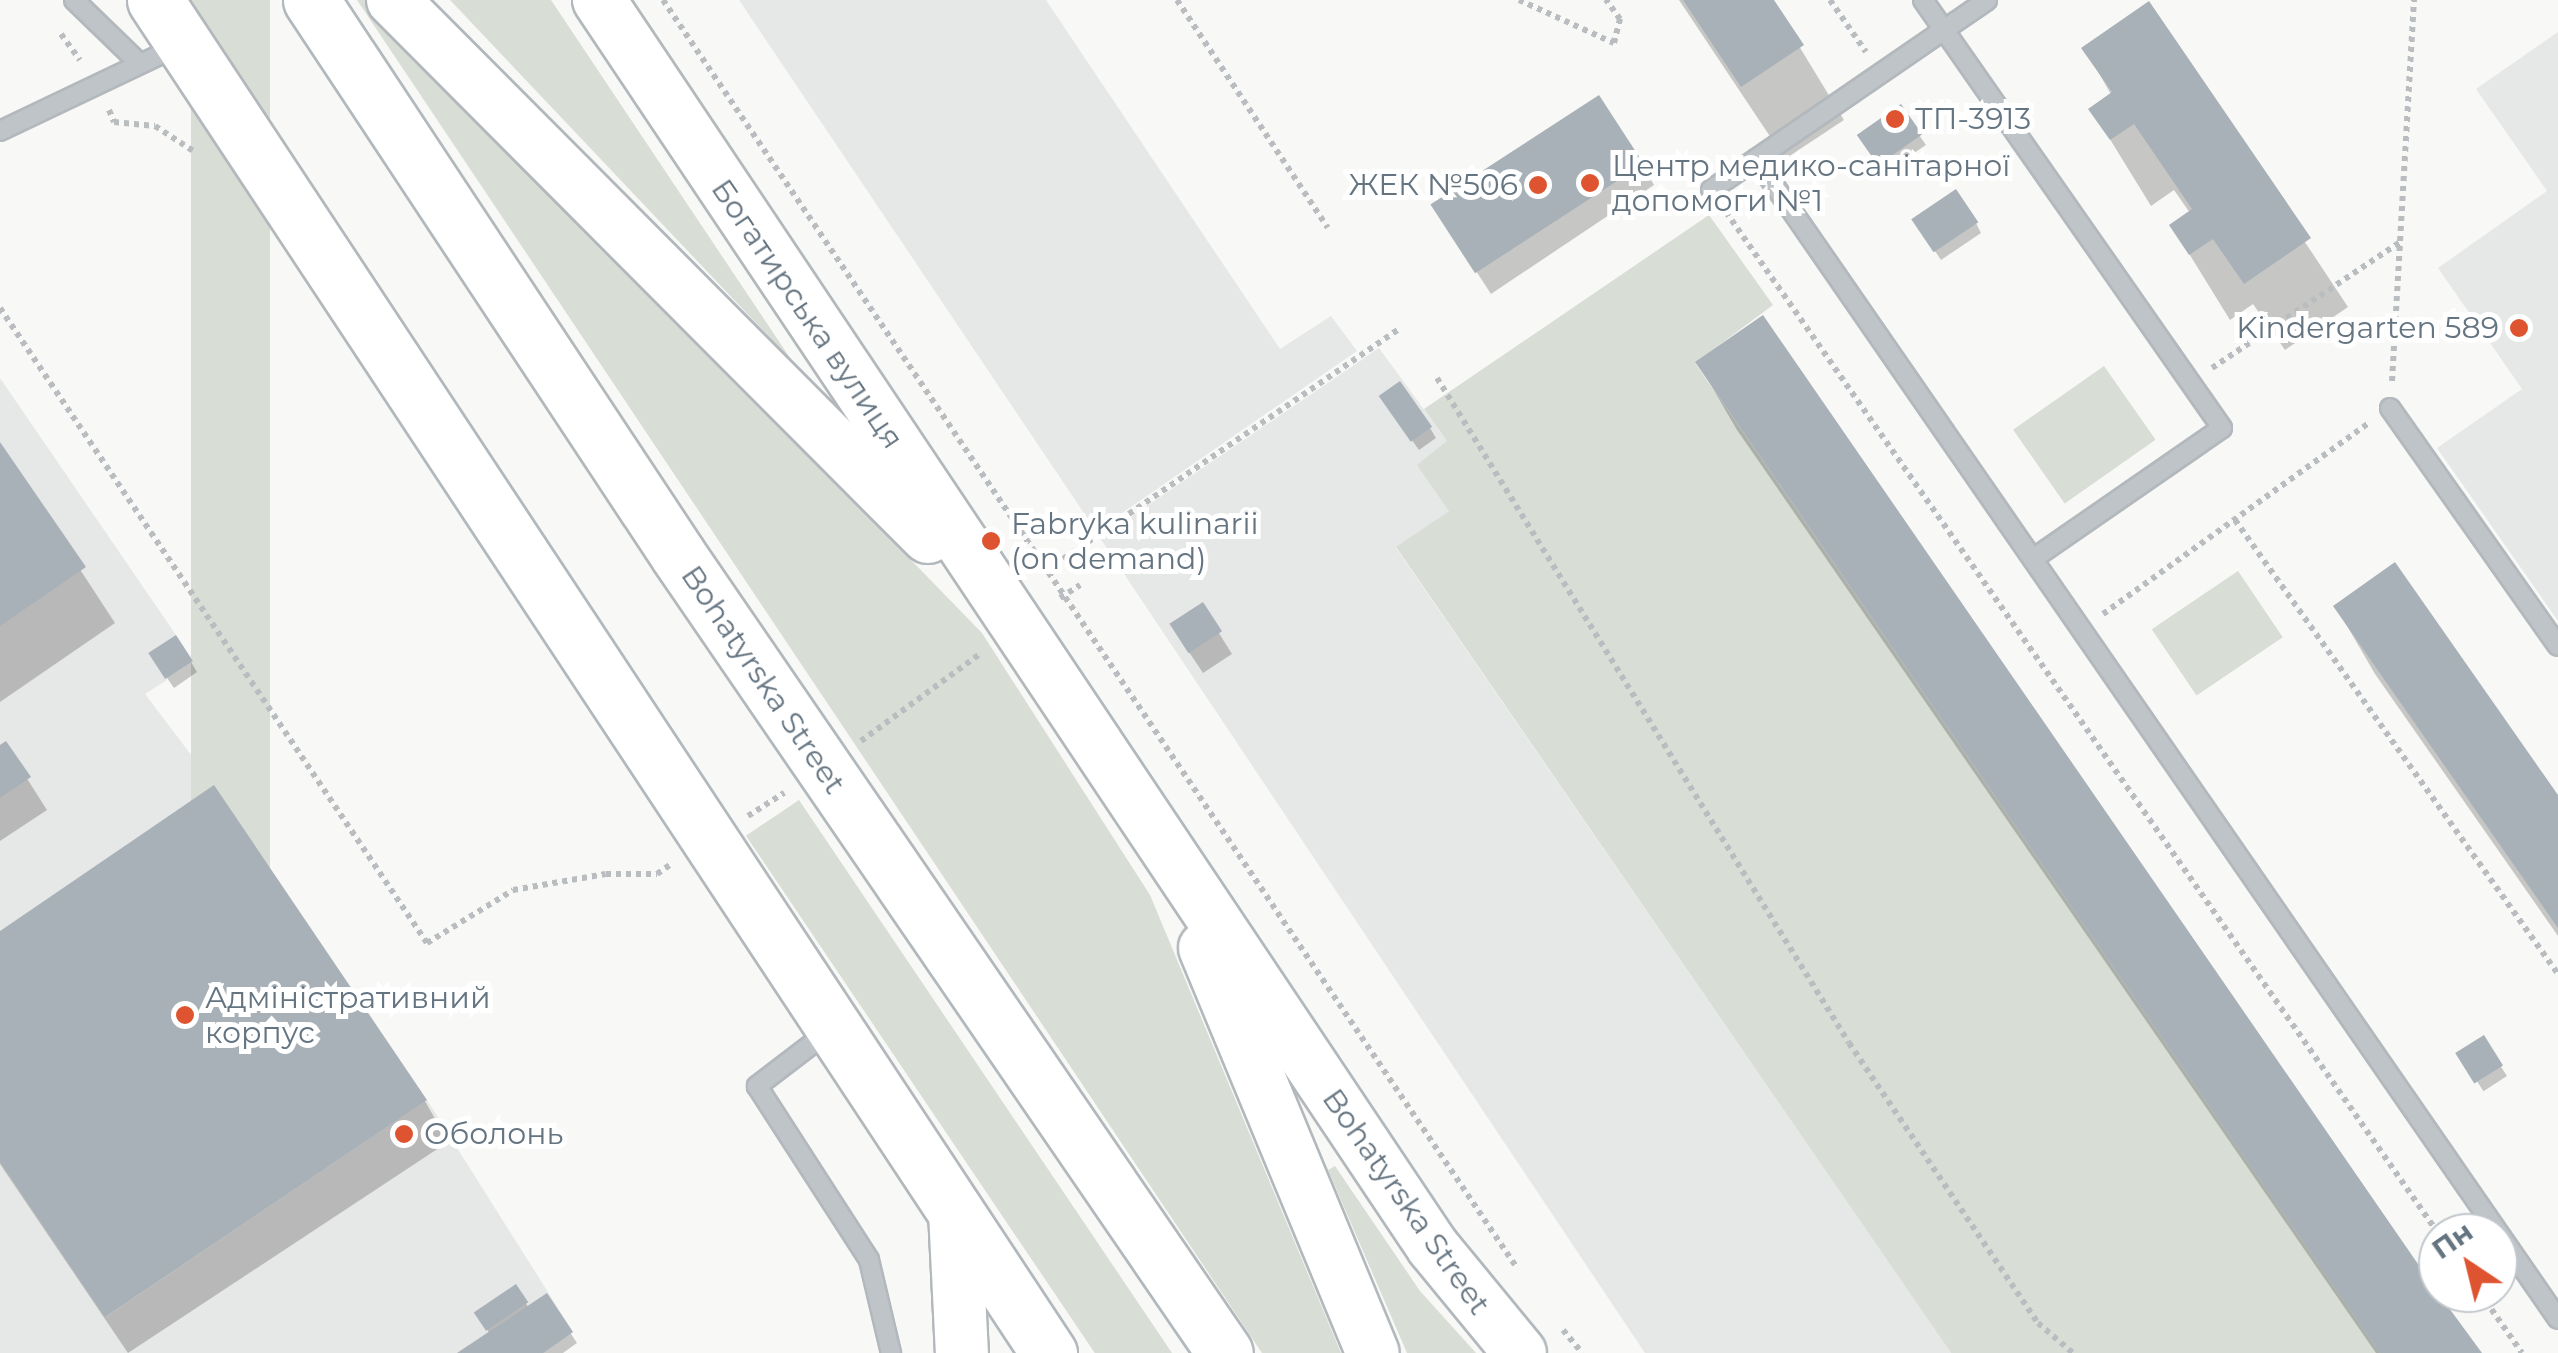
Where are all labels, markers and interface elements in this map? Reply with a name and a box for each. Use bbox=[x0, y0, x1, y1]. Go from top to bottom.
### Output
place label: ТП-3913 bbox=[1915, 101, 2031, 137]
marker: ТП-3913 bbox=[1884, 108, 1906, 130]
place label: Центр медико-санітарної допомоги №1 bbox=[1612, 148, 2010, 218]
place label: ЖЕК №506 bbox=[1348, 167, 1518, 203]
marker: Центр медико-санітарної допомоги №1 bbox=[1577, 170, 1603, 196]
street label: Богатирська вулиця bbox=[703, 173, 911, 455]
marker: ЖЕК №506 bbox=[1527, 174, 1549, 196]
place label: Kindergarten 589 bbox=[2236, 310, 2499, 346]
marker: Kindergarten 589 bbox=[2508, 317, 2530, 339]
place label: Fabryka kulinarii (on demand) bbox=[1011, 506, 1259, 576]
marker: Fabryka kulinarii (on demand) bbox=[980, 530, 1002, 552]
street label: Bohatyrska Street bbox=[673, 559, 853, 801]
place label: Адміністративний корпус bbox=[205, 980, 491, 1050]
marker: Адміністративний корпус bbox=[174, 1004, 196, 1026]
street label: Bohatyrska Street bbox=[1315, 1082, 1497, 1322]
place label: Оболонь bbox=[424, 1116, 563, 1152]
marker: Оболонь bbox=[393, 1123, 415, 1145]
north arrow bbox=[2418, 1213, 2518, 1313]
text: Пн bbox=[2425, 1214, 2479, 1266]

